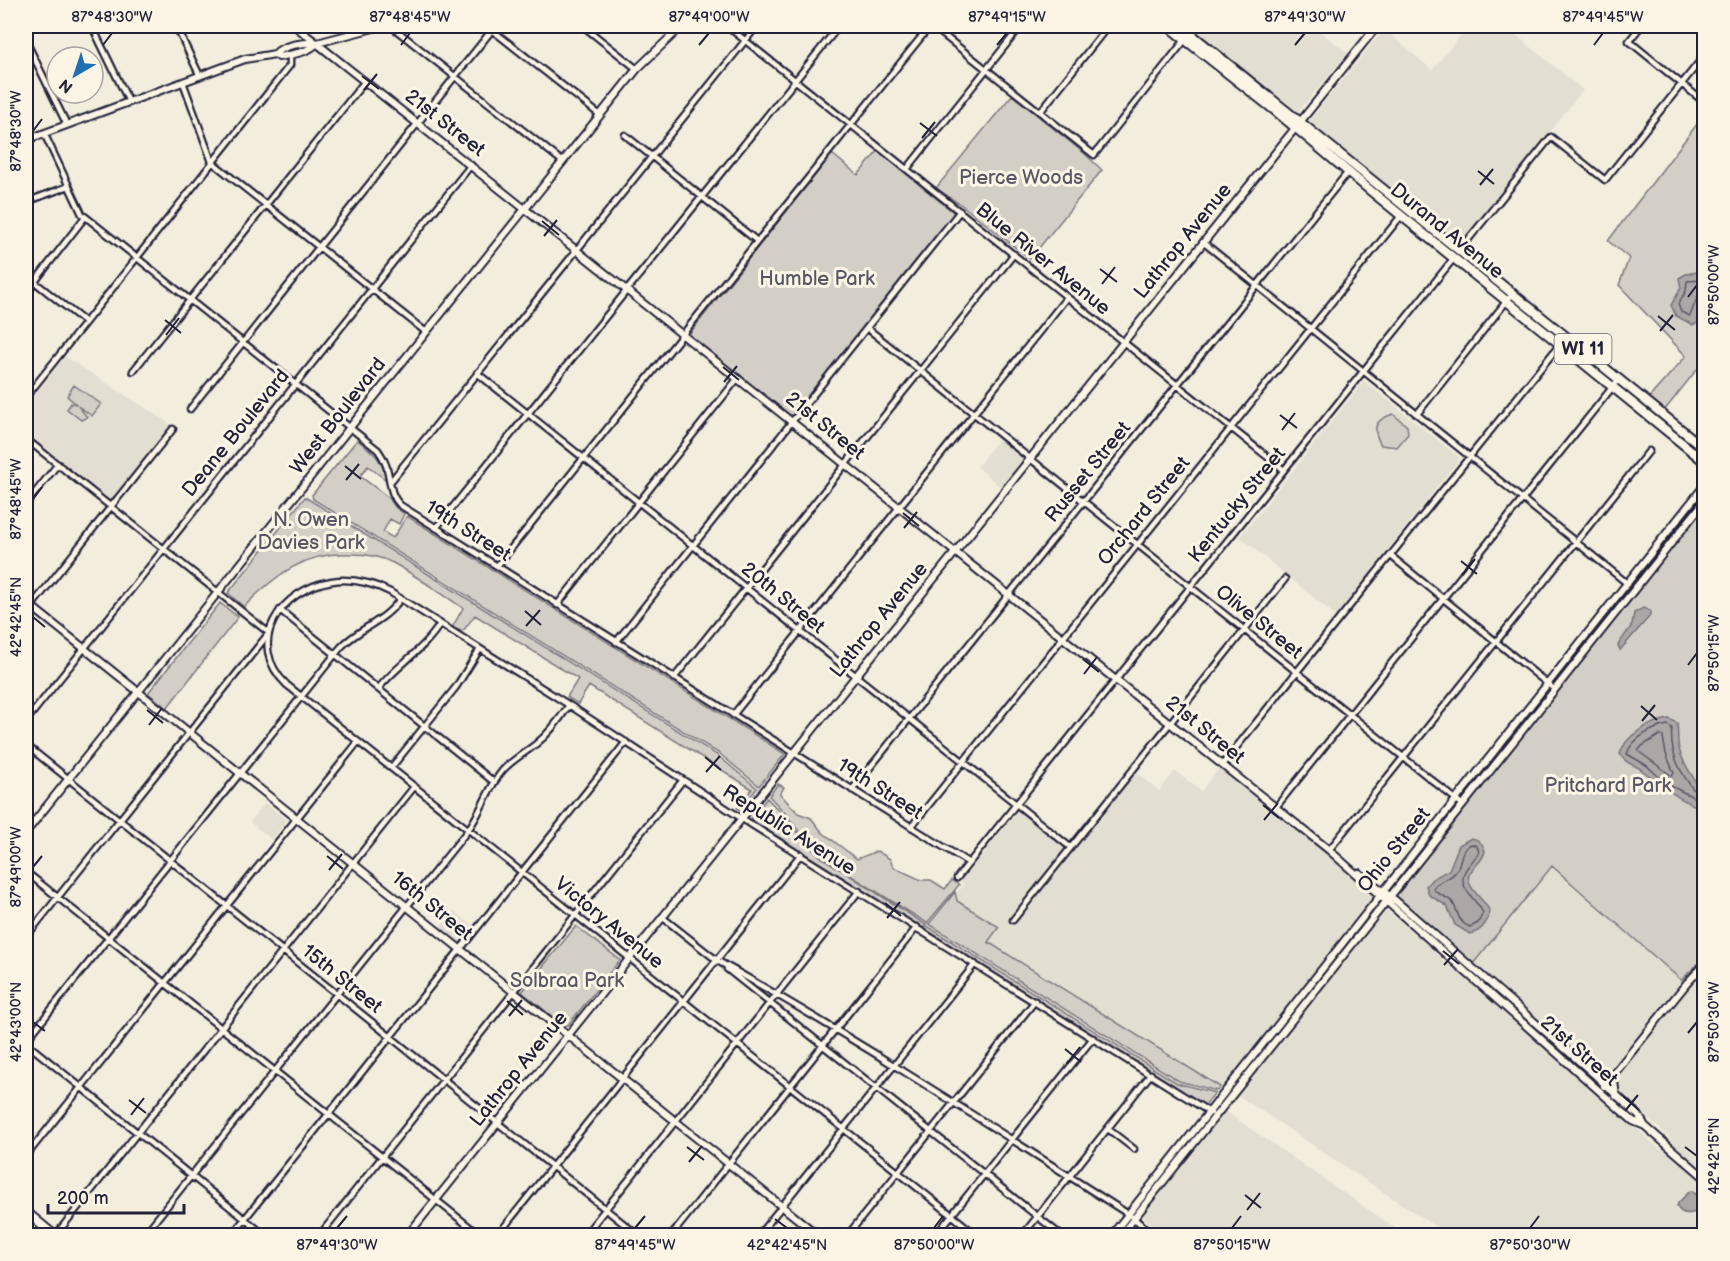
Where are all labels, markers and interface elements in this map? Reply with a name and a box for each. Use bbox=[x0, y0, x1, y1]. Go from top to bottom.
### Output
text: 87°48'30"W bbox=[71, 8, 153, 27]
text: 87°48'45"W bbox=[369, 8, 451, 27]
text: 87°49'00"W bbox=[668, 8, 750, 27]
text: 87°49'15"W bbox=[968, 8, 1046, 27]
text: 87°49'30"W bbox=[1264, 8, 1346, 27]
text: 87°49'45"W bbox=[1562, 8, 1644, 27]
north arrow bbox=[45, 45, 105, 105]
text: N bbox=[56, 74, 77, 97]
street label: 21st Street bbox=[400, 84, 490, 162]
text: 87°48'30"W bbox=[7, 90, 26, 172]
park label: Pierce Woods bbox=[959, 166, 1083, 190]
street label: Lathrop Avenue bbox=[1129, 178, 1237, 304]
street label: Durand Avenue bbox=[1385, 178, 1509, 284]
street label: Blue River Avenue bbox=[971, 198, 1115, 321]
text: 87°50'00"W bbox=[1705, 244, 1724, 325]
park label: Humble Park bbox=[759, 267, 875, 291]
road number: WI 11 bbox=[1554, 334, 1612, 364]
street label: West Boulevard bbox=[285, 353, 391, 479]
street label: Deane Boulevard bbox=[177, 364, 295, 502]
street label: 21st Street bbox=[780, 387, 870, 465]
street label: Russet Street bbox=[1040, 417, 1136, 527]
street label: Kentucky Street bbox=[1183, 442, 1291, 568]
street label: Orchard Street bbox=[1093, 452, 1195, 570]
text: 87°48'45"W bbox=[7, 458, 26, 540]
street label: 19th Street bbox=[421, 495, 515, 567]
park label: N. Owen Davies Park bbox=[257, 508, 365, 555]
street label: 20th Street bbox=[736, 557, 830, 639]
street label: Lathrop Avenue bbox=[825, 557, 933, 683]
text: 42°42'45"N bbox=[7, 577, 26, 657]
street label: Olive Street bbox=[1211, 580, 1307, 664]
text: 87°50'15"W bbox=[1705, 614, 1724, 692]
street label: 21st Street bbox=[1160, 691, 1250, 769]
street label: 19th Street bbox=[833, 753, 927, 825]
park label: Pritchard Park bbox=[1545, 774, 1672, 798]
street label: Republic Avenue bbox=[718, 779, 860, 881]
street label: Ohio Street bbox=[1352, 803, 1436, 897]
text: 87°49'00"W bbox=[7, 826, 26, 908]
street label: 16th Street bbox=[387, 866, 477, 946]
street label: Victory Avenue bbox=[550, 872, 668, 974]
street label: 15th Street bbox=[297, 939, 387, 1019]
park label: Solbraa Park bbox=[510, 969, 624, 993]
text: 87°50'30"W bbox=[1705, 981, 1724, 1063]
text: 42°43'00"N bbox=[7, 982, 26, 1062]
street label: Lathrop Avenue bbox=[465, 1006, 573, 1132]
street label: 21st Street bbox=[1535, 1011, 1623, 1091]
text: 42°42'15"N bbox=[1705, 1117, 1724, 1195]
scale bar bbox=[48, 1177, 184, 1215]
text: 200 m bbox=[57, 1188, 109, 1209]
text: 87°49'30"W bbox=[296, 1236, 378, 1255]
text: 87°49'45"W bbox=[594, 1236, 676, 1255]
text: 42°42'45"N bbox=[747, 1236, 827, 1255]
text: 87°50'00"W bbox=[894, 1236, 975, 1255]
text: 87°50'15"W bbox=[1193, 1236, 1271, 1255]
text: 87°50'30"W bbox=[1489, 1236, 1571, 1255]

